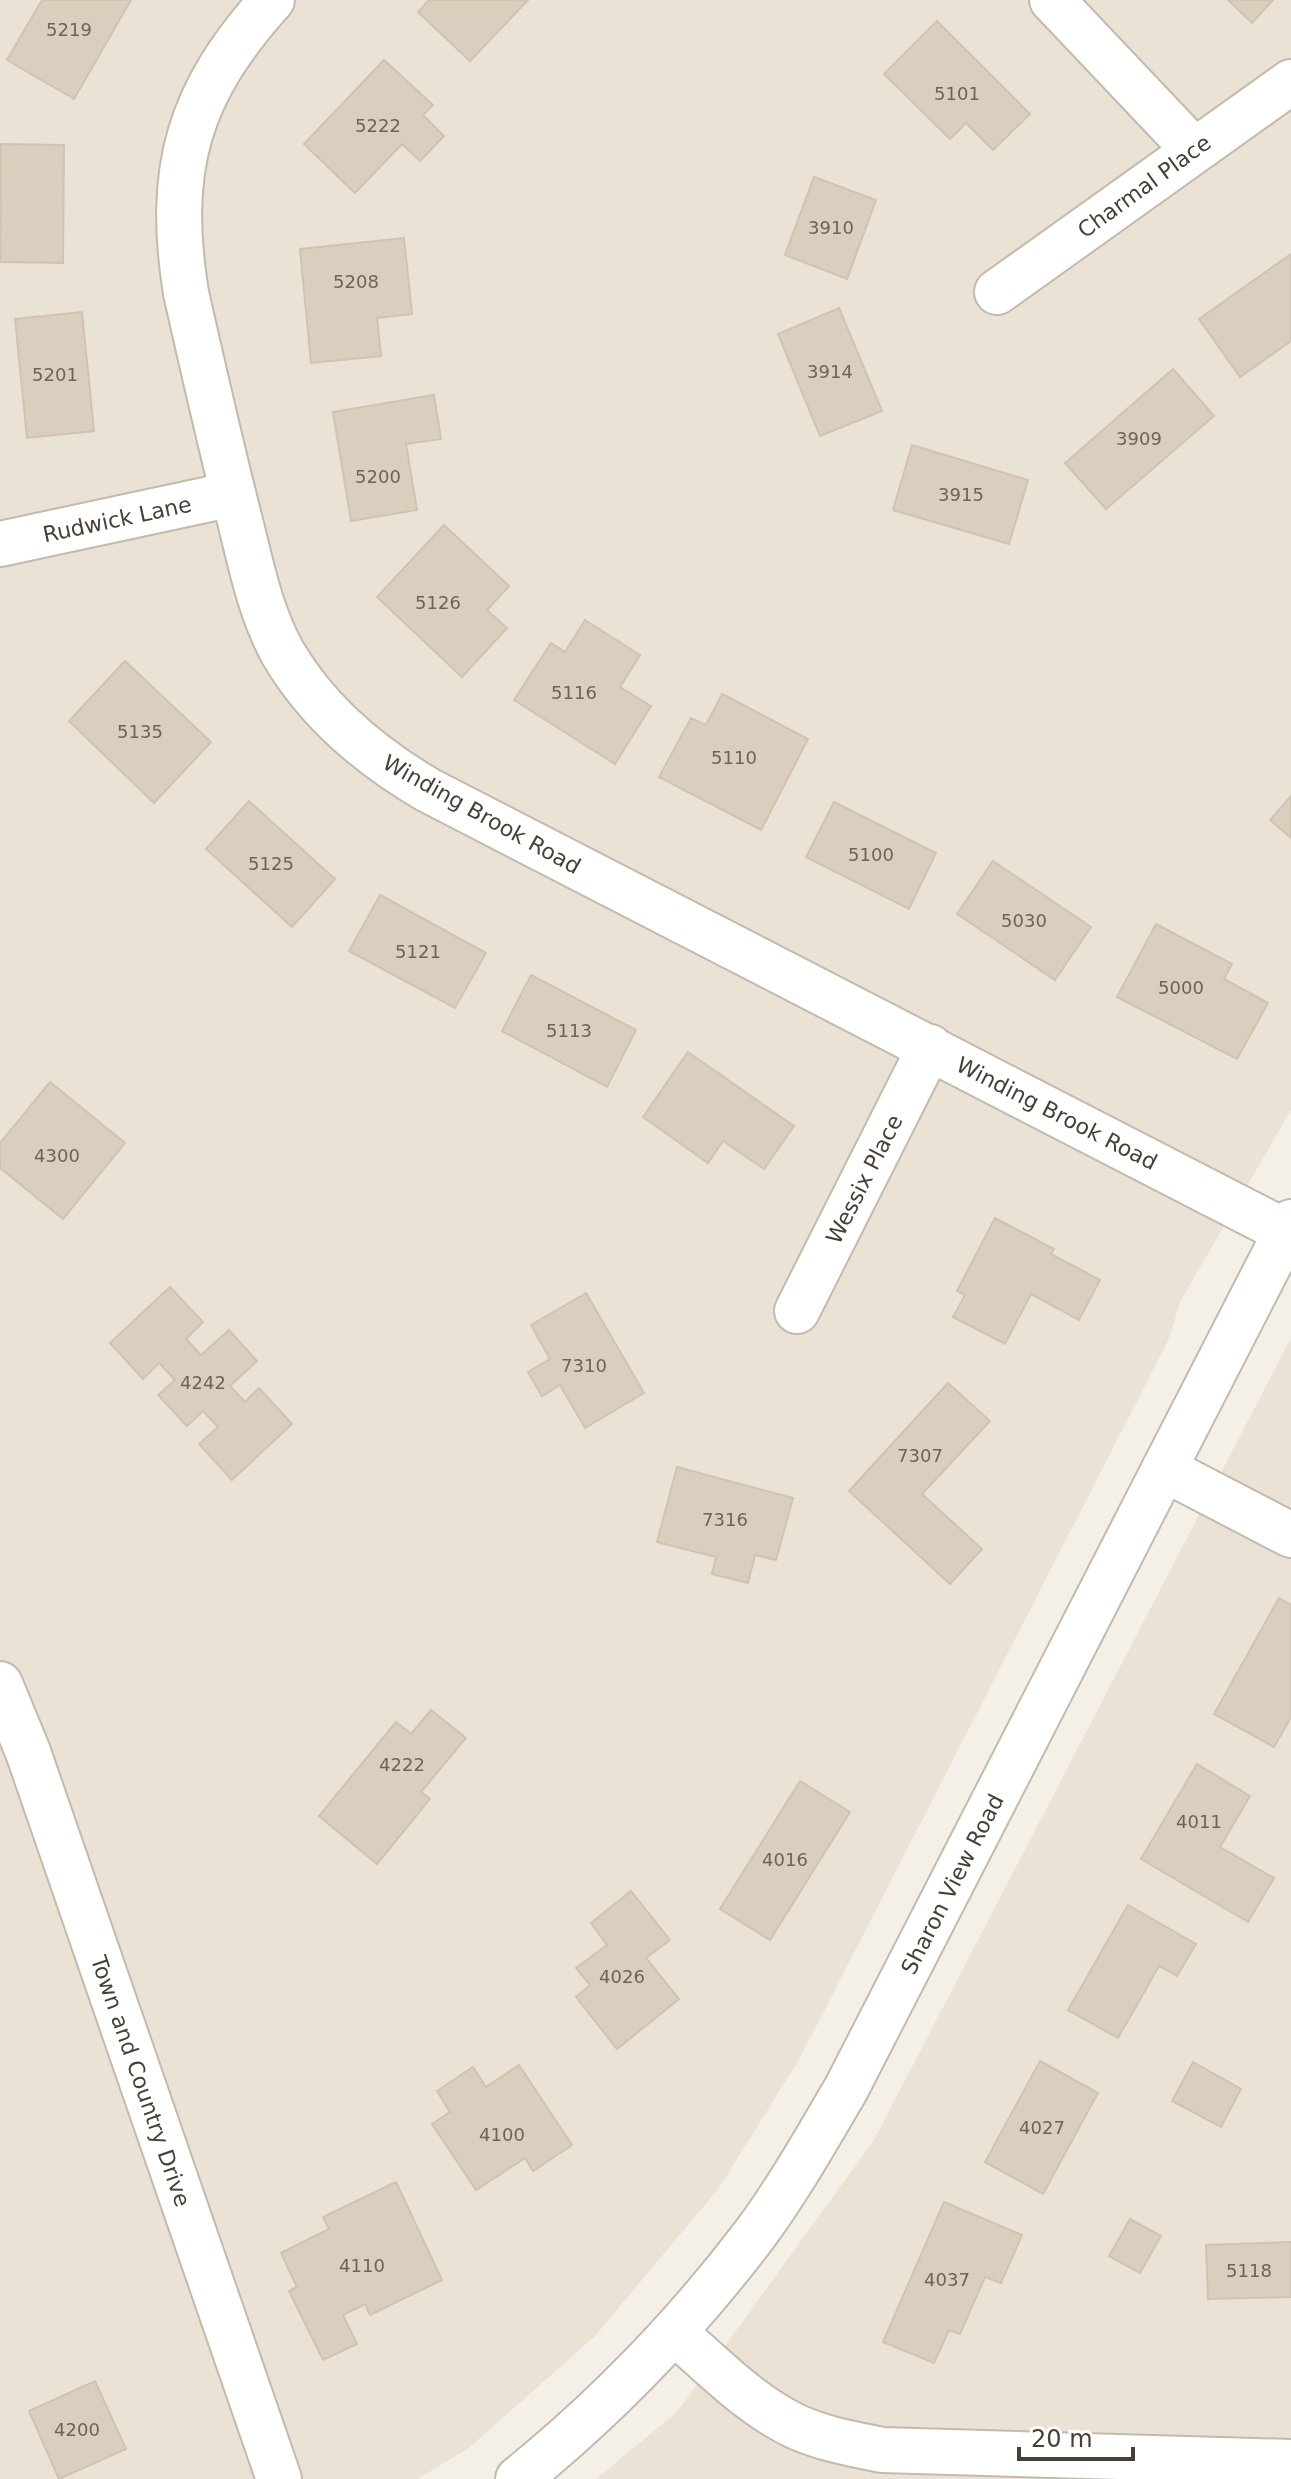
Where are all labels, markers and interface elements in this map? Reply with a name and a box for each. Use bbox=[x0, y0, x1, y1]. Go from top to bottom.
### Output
house number: 5219 bbox=[46, 19, 92, 40]
house number: 5101 bbox=[934, 83, 980, 104]
house number: 5222 bbox=[355, 115, 401, 136]
street label: Charmal Place bbox=[1073, 130, 1216, 243]
house number: 3910 bbox=[808, 217, 854, 238]
house number: 5208 bbox=[333, 271, 379, 292]
house number: 3914 bbox=[807, 361, 853, 382]
house number: 5201 bbox=[32, 364, 78, 385]
house number: 3909 bbox=[1116, 428, 1162, 449]
house number: 5200 bbox=[355, 466, 401, 487]
house number: 3915 bbox=[938, 484, 984, 505]
street label: Rudwick Lane bbox=[40, 492, 194, 547]
house number: 5126 bbox=[415, 592, 461, 613]
house number: 5116 bbox=[551, 682, 597, 703]
house number: 5135 bbox=[117, 721, 163, 742]
house number: 5110 bbox=[711, 747, 757, 768]
street label: Winding Brook Road bbox=[379, 750, 585, 879]
house number: 5100 bbox=[848, 844, 894, 865]
house number: 5125 bbox=[248, 853, 294, 874]
house number: 5030 bbox=[1001, 910, 1047, 931]
house number: 5121 bbox=[395, 941, 441, 962]
house number: 5000 bbox=[1158, 977, 1204, 998]
house number: 5113 bbox=[546, 1020, 592, 1041]
street label: Winding Brook Road bbox=[952, 1052, 1161, 1175]
street label: Wessix Place bbox=[821, 1110, 908, 1248]
house number: 4300 bbox=[34, 1145, 80, 1166]
house number: 7310 bbox=[561, 1355, 607, 1376]
house number: 4242 bbox=[180, 1372, 226, 1393]
house number: 7307 bbox=[897, 1445, 943, 1466]
house number: 7316 bbox=[702, 1509, 748, 1530]
house number: 4222 bbox=[379, 1754, 425, 1775]
street label: Sharon View Road bbox=[896, 1790, 1009, 1978]
house number: 4011 bbox=[1176, 1811, 1222, 1832]
house number: 4016 bbox=[762, 1849, 808, 1870]
street label: Town and Country Drive bbox=[85, 1952, 195, 2210]
house number: 4026 bbox=[599, 1966, 645, 1987]
house number: 4027 bbox=[1019, 2117, 1065, 2138]
house number: 4100 bbox=[479, 2124, 525, 2145]
house number: 4110 bbox=[339, 2255, 385, 2276]
house number: 5118 bbox=[1226, 2260, 1272, 2281]
house number: 4037 bbox=[924, 2269, 970, 2290]
scale bar bbox=[1019, 2411, 1133, 2461]
house number: 4200 bbox=[54, 2419, 100, 2440]
text: 20 m bbox=[1031, 2425, 1093, 2453]

